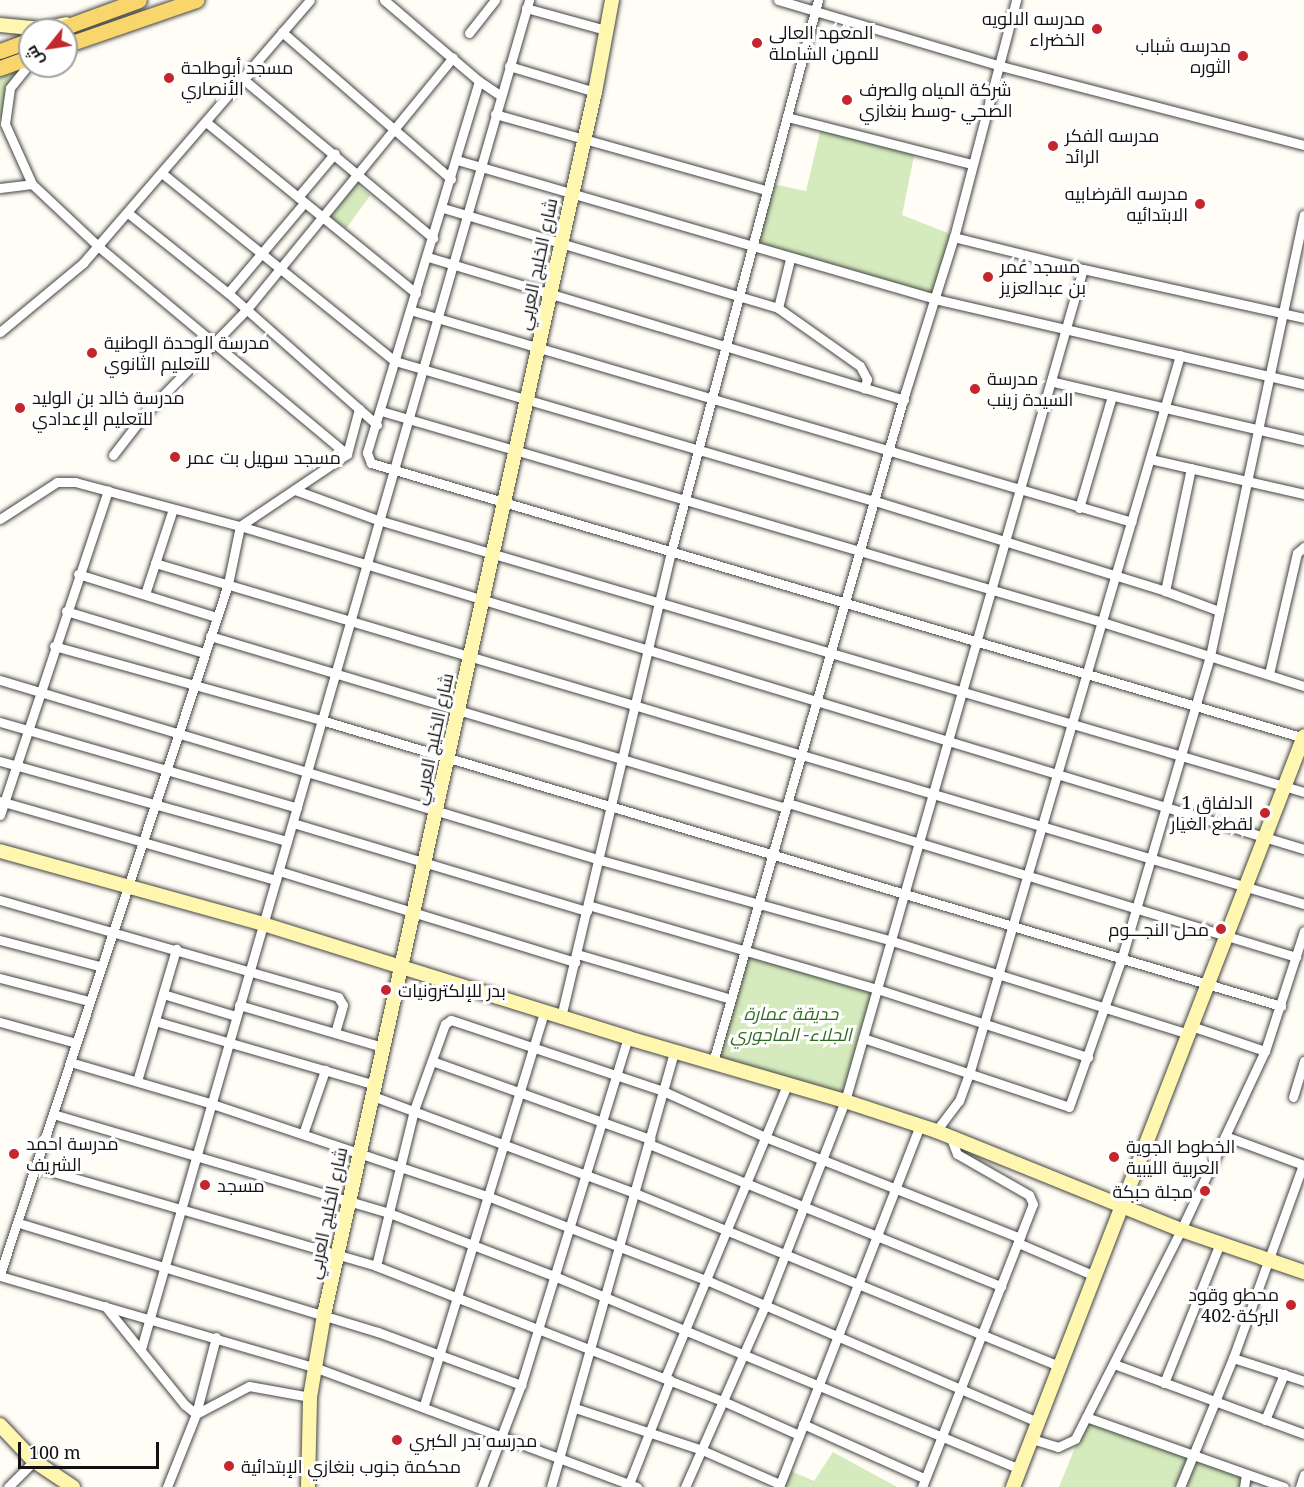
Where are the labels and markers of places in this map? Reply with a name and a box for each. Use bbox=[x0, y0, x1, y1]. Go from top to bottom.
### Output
place label: مدرسه الالويه الخضراء bbox=[982, 8, 1085, 50]
place label: المعهد العالي للمهن الشاملة bbox=[769, 22, 879, 64]
marker: مدرسه الالويه الخضراء bbox=[1090, 22, 1104, 36]
place label: مدرسه شباب الثوره bbox=[1135, 35, 1231, 78]
marker: المعهد العالي للمهن الشاملة bbox=[750, 36, 764, 50]
marker: مدرسه شباب الثوره bbox=[1236, 49, 1250, 63]
place label: مسجد أبوطلحة الأنصاري bbox=[181, 57, 293, 100]
marker: مسجد أبوطلحة الأنصاري bbox=[162, 71, 176, 85]
place label: شركة المياه والصرف الصحي -وسط بنغازي bbox=[859, 79, 1013, 122]
marker: شركة المياه والصرف الصحي -وسط بنغازي bbox=[840, 93, 854, 107]
place label: مدرسه الفكر الرائد bbox=[1065, 125, 1159, 168]
marker: مدرسه الفكر الرائد bbox=[1046, 139, 1060, 153]
place label: مدرسه القرضابيه الابتدائيه bbox=[1065, 183, 1188, 226]
marker: مدرسه القرضابيه الابتدائيه bbox=[1193, 197, 1207, 211]
place label: مسجد عُمر بن عبدالعزيز bbox=[1000, 256, 1086, 298]
marker: مسجد عُمر بن عبدالعزيز bbox=[981, 270, 995, 284]
place label: مدرسة الوحدة الوطنية للتعليم الثانوي bbox=[104, 332, 269, 374]
marker: مدرسة الوحدة الوطنية للتعليم الثانوي bbox=[85, 346, 99, 360]
place label: مدرسة السيدة زينب bbox=[987, 368, 1073, 410]
marker: مدرسة السيدة زينب bbox=[968, 382, 982, 396]
place label: مدرسة خالد بن الوليد للتعليم الإعدادي bbox=[32, 387, 185, 430]
marker: مدرسة خالد بن الوليد للتعليم الإعدادي bbox=[13, 401, 27, 415]
place label: مسجد سهيل بت عمر bbox=[187, 446, 341, 468]
marker: مسجد سهيل بت عمر bbox=[168, 450, 182, 464]
place label: الدلفاق 1 لقطع الغيار bbox=[1170, 792, 1253, 834]
marker: الدلفاق 1 لقطع الغيار bbox=[1258, 806, 1272, 820]
place label: محل النجـــوم bbox=[1108, 918, 1209, 940]
marker: محل النجـــوم bbox=[1214, 922, 1228, 936]
place label: بدر للإلكترونيات bbox=[398, 979, 506, 1001]
marker: بدر للإلكترونيات bbox=[379, 983, 393, 997]
place label: مدرسة احمد الشريف bbox=[26, 1133, 119, 1176]
place label: الخطوط الجوية العربية الليبية bbox=[1126, 1136, 1235, 1178]
marker: مدرسة احمد الشريف bbox=[7, 1147, 21, 1161]
marker: الخطوط الجوية العربية الليبية bbox=[1107, 1150, 1121, 1164]
place label: مسجد bbox=[217, 1174, 265, 1196]
marker: مسجد bbox=[198, 1178, 212, 1192]
place label: مجلة حبكة bbox=[1112, 1180, 1193, 1202]
marker: مجلة حبكة bbox=[1198, 1184, 1212, 1198]
place label: محطو وقود 402-البركة bbox=[1188, 1284, 1279, 1326]
marker: محطو وقود 402-البركة bbox=[1284, 1298, 1298, 1312]
place label: مدرسه بدر الكبري bbox=[409, 1429, 537, 1451]
marker: مدرسه بدر الكبري bbox=[390, 1433, 404, 1447]
place label: محكمة جنوب بنغازي الإبتدائية bbox=[241, 1455, 461, 1477]
marker: محكمة جنوب بنغازي الإبتدائية bbox=[222, 1459, 236, 1473]

